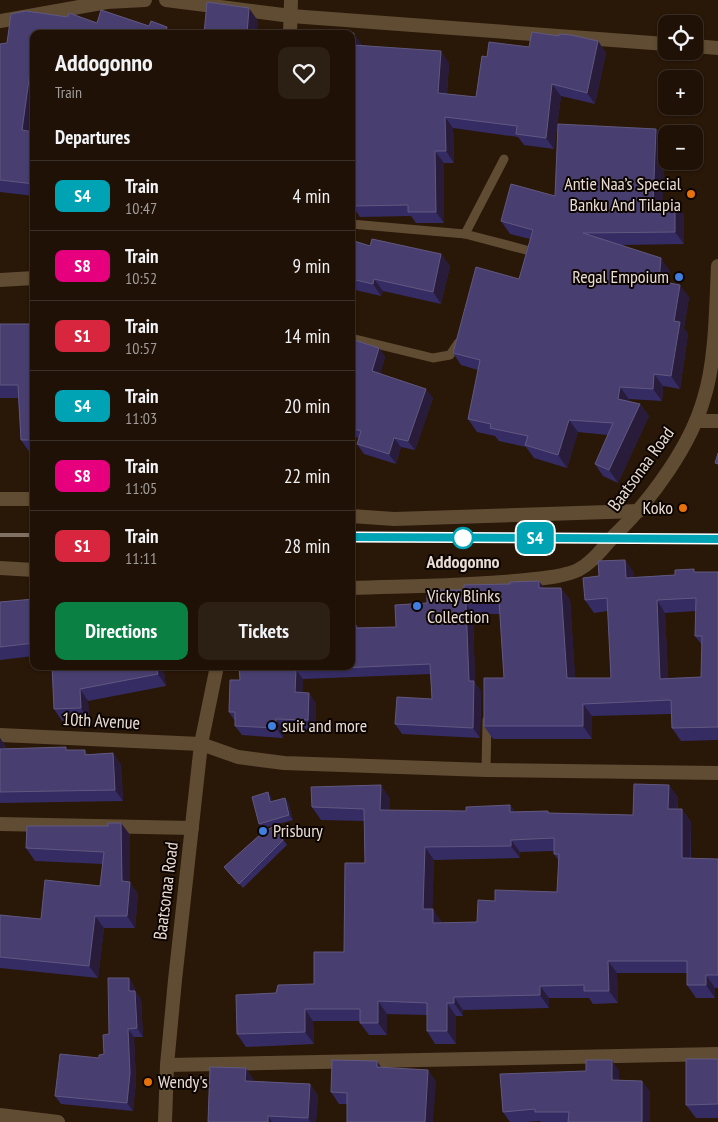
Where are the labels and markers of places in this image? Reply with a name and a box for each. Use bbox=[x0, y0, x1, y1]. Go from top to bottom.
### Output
place label: Antie Naa’s Special Banku And Tilapia bbox=[564, 172, 682, 216]
marker: Antie Naa’s Special Banku And Tilapia bbox=[685, 188, 697, 200]
place label: Regal Empoium bbox=[572, 265, 669, 288]
marker: Regal Empoium bbox=[673, 271, 685, 283]
place label: Koko bbox=[642, 496, 673, 519]
marker: Koko bbox=[677, 502, 689, 514]
marker: Addogonno bbox=[452, 527, 474, 549]
place label: Addogonno bbox=[425, 550, 500, 573]
place label: Vicky Blinks Collection bbox=[426, 584, 500, 628]
marker: Vicky Blinks Collection bbox=[411, 600, 423, 612]
place label: suit and more bbox=[282, 714, 367, 737]
marker: suit and more bbox=[266, 720, 278, 732]
place label: Prisbury bbox=[273, 819, 323, 842]
marker: Prisbury bbox=[257, 825, 269, 837]
place label: Wendy's bbox=[158, 1070, 208, 1093]
marker: Wendy's bbox=[142, 1076, 154, 1088]

